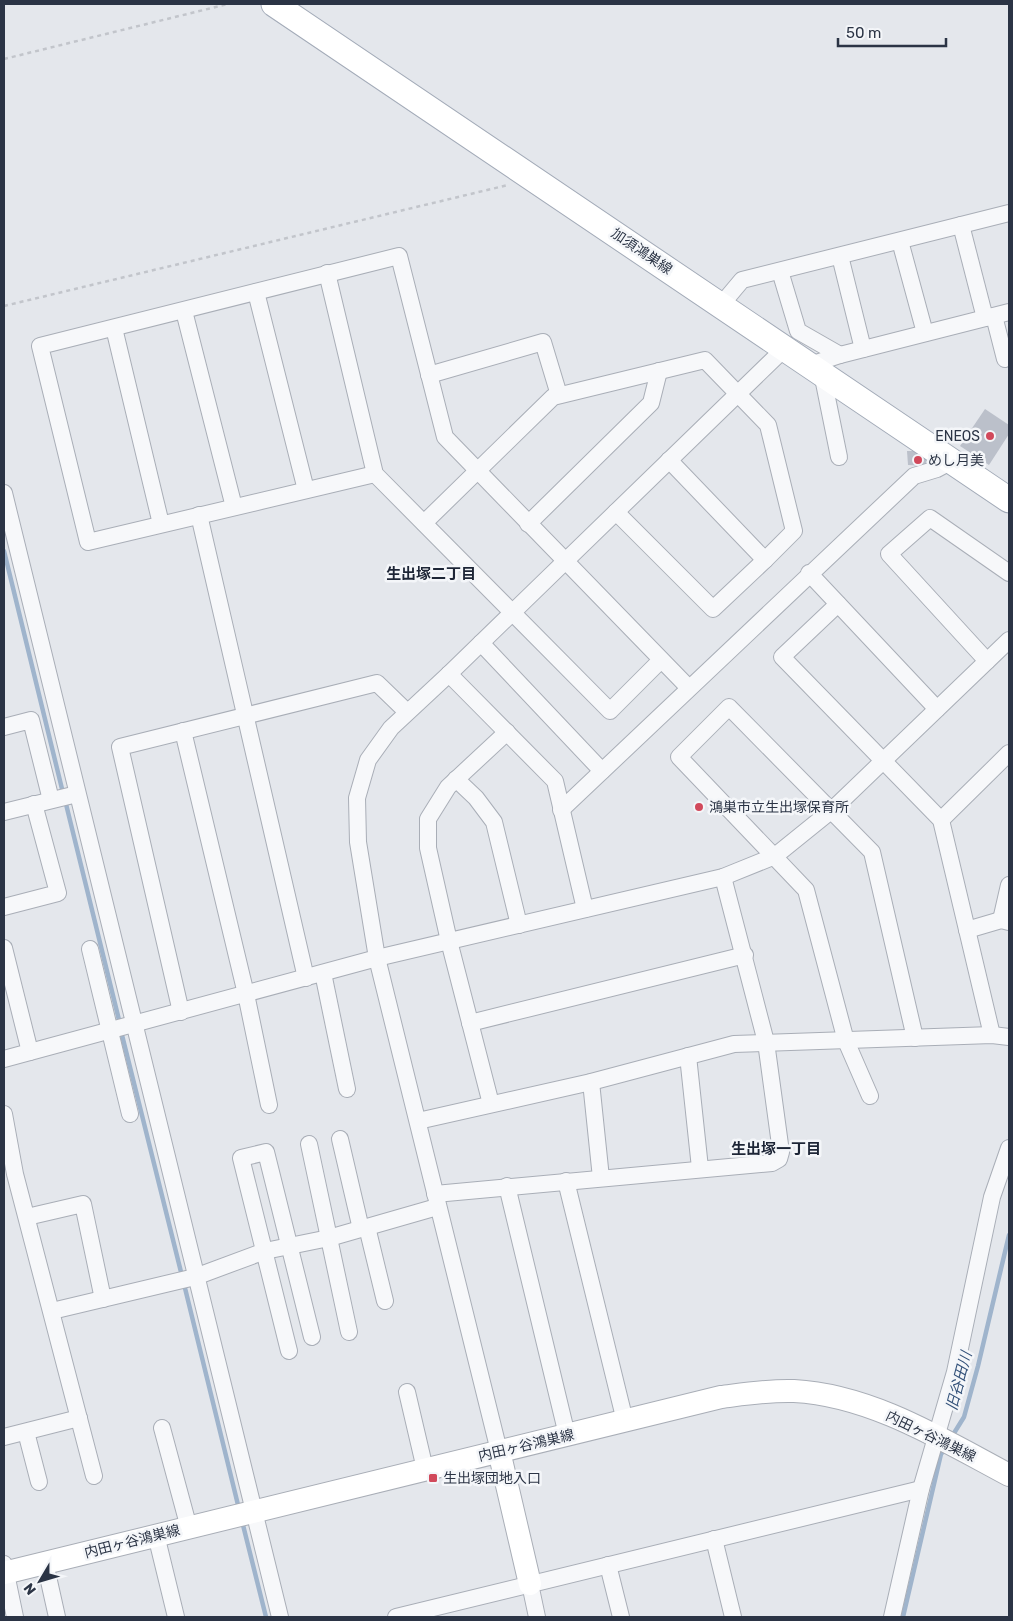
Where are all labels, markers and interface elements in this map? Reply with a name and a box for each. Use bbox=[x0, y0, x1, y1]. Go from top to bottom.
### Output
scale bar bbox=[838, 15, 946, 47]
text: 50 m bbox=[846, 24, 881, 42]
street label: 加須鴻巣線 bbox=[608, 225, 675, 278]
place label: ENEOS bbox=[935, 428, 980, 445]
marker: ENEOS bbox=[984, 430, 996, 442]
place label: めし月美 bbox=[928, 452, 984, 469]
marker: めし月美 bbox=[912, 454, 924, 466]
district label: 生出塚二丁目 bbox=[386, 565, 476, 583]
place label: 鴻巣市立生出塚保育所 bbox=[709, 799, 849, 816]
marker: 鴻巣市立生出塚保育所 bbox=[693, 801, 705, 813]
district label: 生出塚一丁目 bbox=[731, 1140, 821, 1158]
water label: 旧谷田川 bbox=[943, 1348, 976, 1412]
street label: 内田ヶ谷鴻巣線 bbox=[883, 1407, 979, 1466]
street label: 内田ヶ谷鴻巣線 bbox=[476, 1426, 576, 1465]
place label: 生出塚団地入口 bbox=[443, 1470, 541, 1487]
marker: 生出塚団地入口 bbox=[427, 1472, 439, 1484]
street label: 内田ヶ谷鴻巣線 bbox=[83, 1521, 182, 1562]
north arrow bbox=[15, 1556, 65, 1606]
text: N bbox=[20, 1579, 40, 1598]

